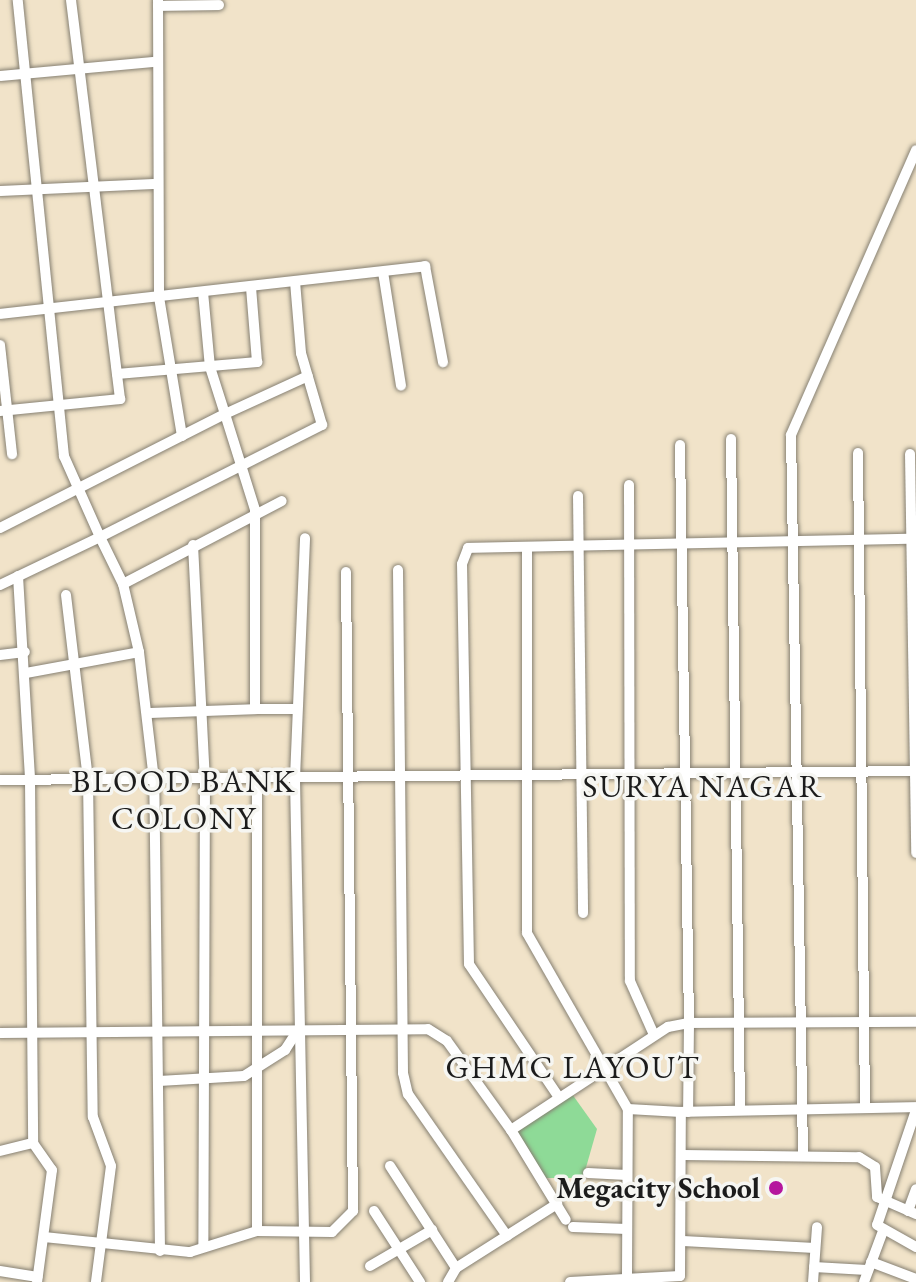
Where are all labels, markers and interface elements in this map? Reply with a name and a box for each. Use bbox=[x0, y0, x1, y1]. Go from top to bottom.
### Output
district label: BLOOD BANK COLONY bbox=[72, 763, 296, 838]
district label: SURYA NAGAR bbox=[582, 767, 824, 805]
district label: GHMC LAYOUT bbox=[446, 1048, 700, 1086]
place label: Megacity School bbox=[556, 1170, 760, 1206]
marker: Megacity School bbox=[767, 1179, 785, 1197]

